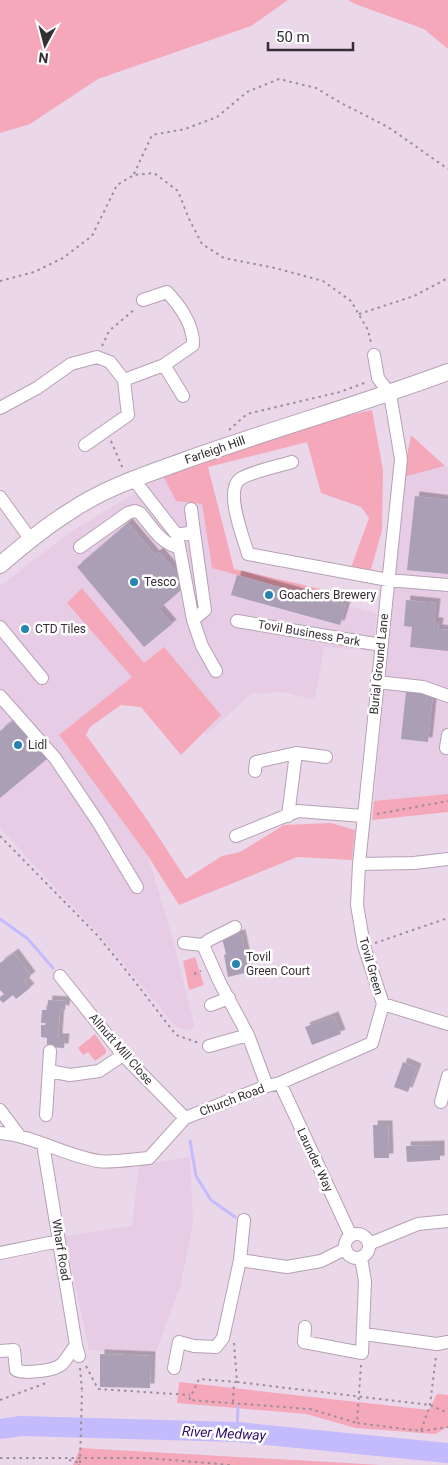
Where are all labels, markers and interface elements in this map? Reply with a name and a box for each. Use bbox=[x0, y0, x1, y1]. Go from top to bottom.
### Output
north arrow bbox=[20, 20, 70, 70]
scale bar bbox=[268, 20, 353, 52]
text: 50 m bbox=[276, 28, 310, 46]
text: N bbox=[38, 49, 49, 66]
street label: Farleigh Hill bbox=[183, 433, 247, 467]
place label: Tesco bbox=[144, 575, 176, 589]
marker: Tesco bbox=[128, 576, 140, 588]
place label: Goachers Brewery bbox=[279, 588, 376, 602]
marker: Goachers Brewery bbox=[263, 589, 275, 601]
street label: Burial Ground Lane bbox=[367, 613, 391, 715]
street label: Tovil Business Park bbox=[257, 617, 362, 649]
place label: CTD Tiles bbox=[35, 622, 86, 636]
marker: CTD Tiles bbox=[19, 623, 31, 635]
place label: Lidl bbox=[28, 738, 47, 752]
marker: Lidl bbox=[12, 739, 24, 751]
street label: Tovil Green bbox=[356, 935, 386, 997]
place label: Tovil Green Court bbox=[246, 950, 310, 978]
marker: Tovil Green Court bbox=[230, 958, 242, 970]
street label: Allnutt Mill Close bbox=[86, 1010, 156, 1088]
street label: Church Road bbox=[198, 1081, 266, 1119]
street label: Launder Way bbox=[294, 1126, 336, 1195]
street label: Wharf Road bbox=[49, 1218, 73, 1282]
water label: River Medway bbox=[182, 1423, 267, 1443]

